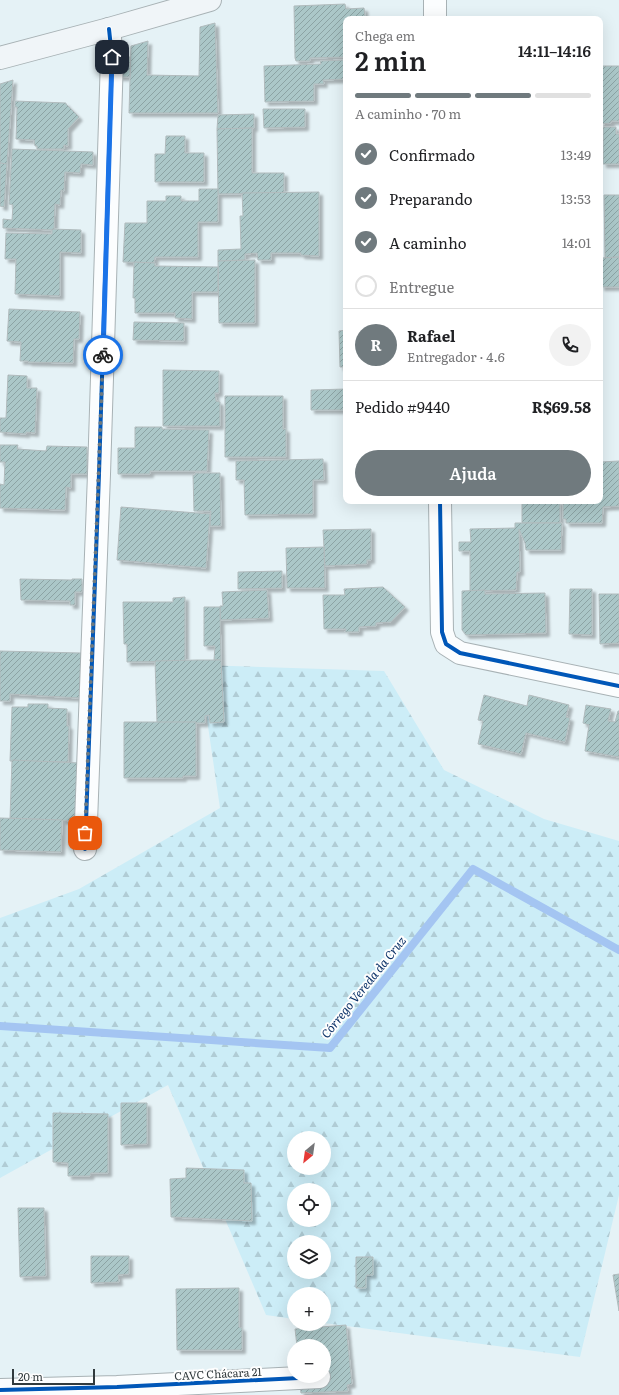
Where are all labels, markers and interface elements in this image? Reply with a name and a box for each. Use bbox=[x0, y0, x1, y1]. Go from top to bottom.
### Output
text: Chega em bbox=[355, 26, 415, 45]
text: 14:11–14:16 bbox=[518, 39, 591, 62]
pin bbox=[95, 40, 129, 74]
text: 2 min bbox=[355, 40, 426, 79]
icon: home bbox=[101, 46, 123, 68]
text: A caminho · 70 m bbox=[355, 104, 461, 123]
icon: check bbox=[355, 143, 377, 165]
text: Confirmado bbox=[389, 143, 475, 166]
text: 13:49 bbox=[561, 145, 591, 164]
icon: check bbox=[355, 187, 377, 209]
text: Preparando bbox=[389, 187, 473, 210]
text: 13:53 bbox=[561, 189, 591, 208]
icon: check bbox=[355, 231, 377, 253]
text: A caminho bbox=[389, 231, 467, 254]
text: 14:01 bbox=[562, 233, 591, 252]
text: Entregue bbox=[389, 275, 454, 298]
text: Rafael bbox=[407, 324, 455, 347]
button: phone bbox=[549, 324, 591, 366]
text: R bbox=[370, 333, 382, 356]
courier bbox=[83, 335, 123, 375]
icon: bike bbox=[92, 344, 114, 366]
text: Entregador · 4.6 bbox=[407, 347, 505, 366]
text: Pedido #9440 bbox=[355, 395, 450, 418]
text: R$69.58 bbox=[532, 395, 591, 418]
button: Ajuda bbox=[355, 450, 591, 496]
pin bbox=[68, 816, 102, 850]
icon: bag bbox=[74, 822, 96, 844]
water label: Córrego Vereda da Cruz bbox=[316, 932, 410, 1042]
north arrow bbox=[287, 1131, 331, 1175]
map controls bbox=[287, 1131, 331, 1383]
button: locate bbox=[287, 1183, 331, 1227]
button: layers bbox=[287, 1235, 331, 1279]
button: + bbox=[287, 1287, 331, 1331]
button: − bbox=[287, 1339, 331, 1383]
street label: CAVC Chácara 21 bbox=[174, 1363, 263, 1383]
scale bar bbox=[12, 1367, 95, 1386]
text: 20 m bbox=[18, 1368, 43, 1384]

